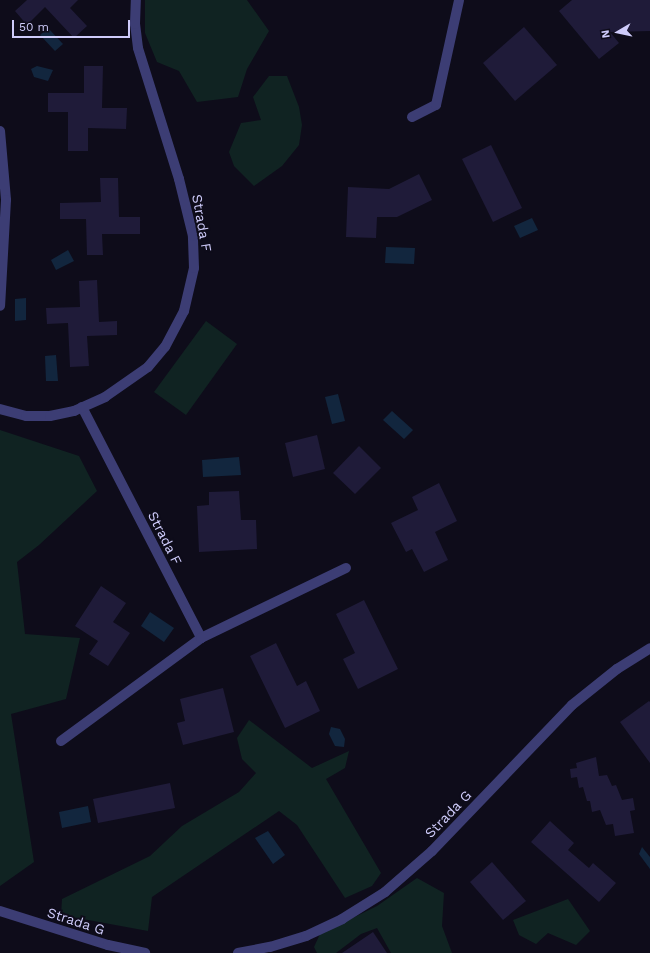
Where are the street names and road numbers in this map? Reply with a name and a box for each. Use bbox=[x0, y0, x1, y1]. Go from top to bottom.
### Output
street label: Strada F bbox=[189, 193, 215, 253]
street label: Strada F bbox=[144, 508, 186, 568]
street label: Strada G bbox=[421, 787, 475, 841]
street label: Strada G bbox=[45, 904, 107, 938]

